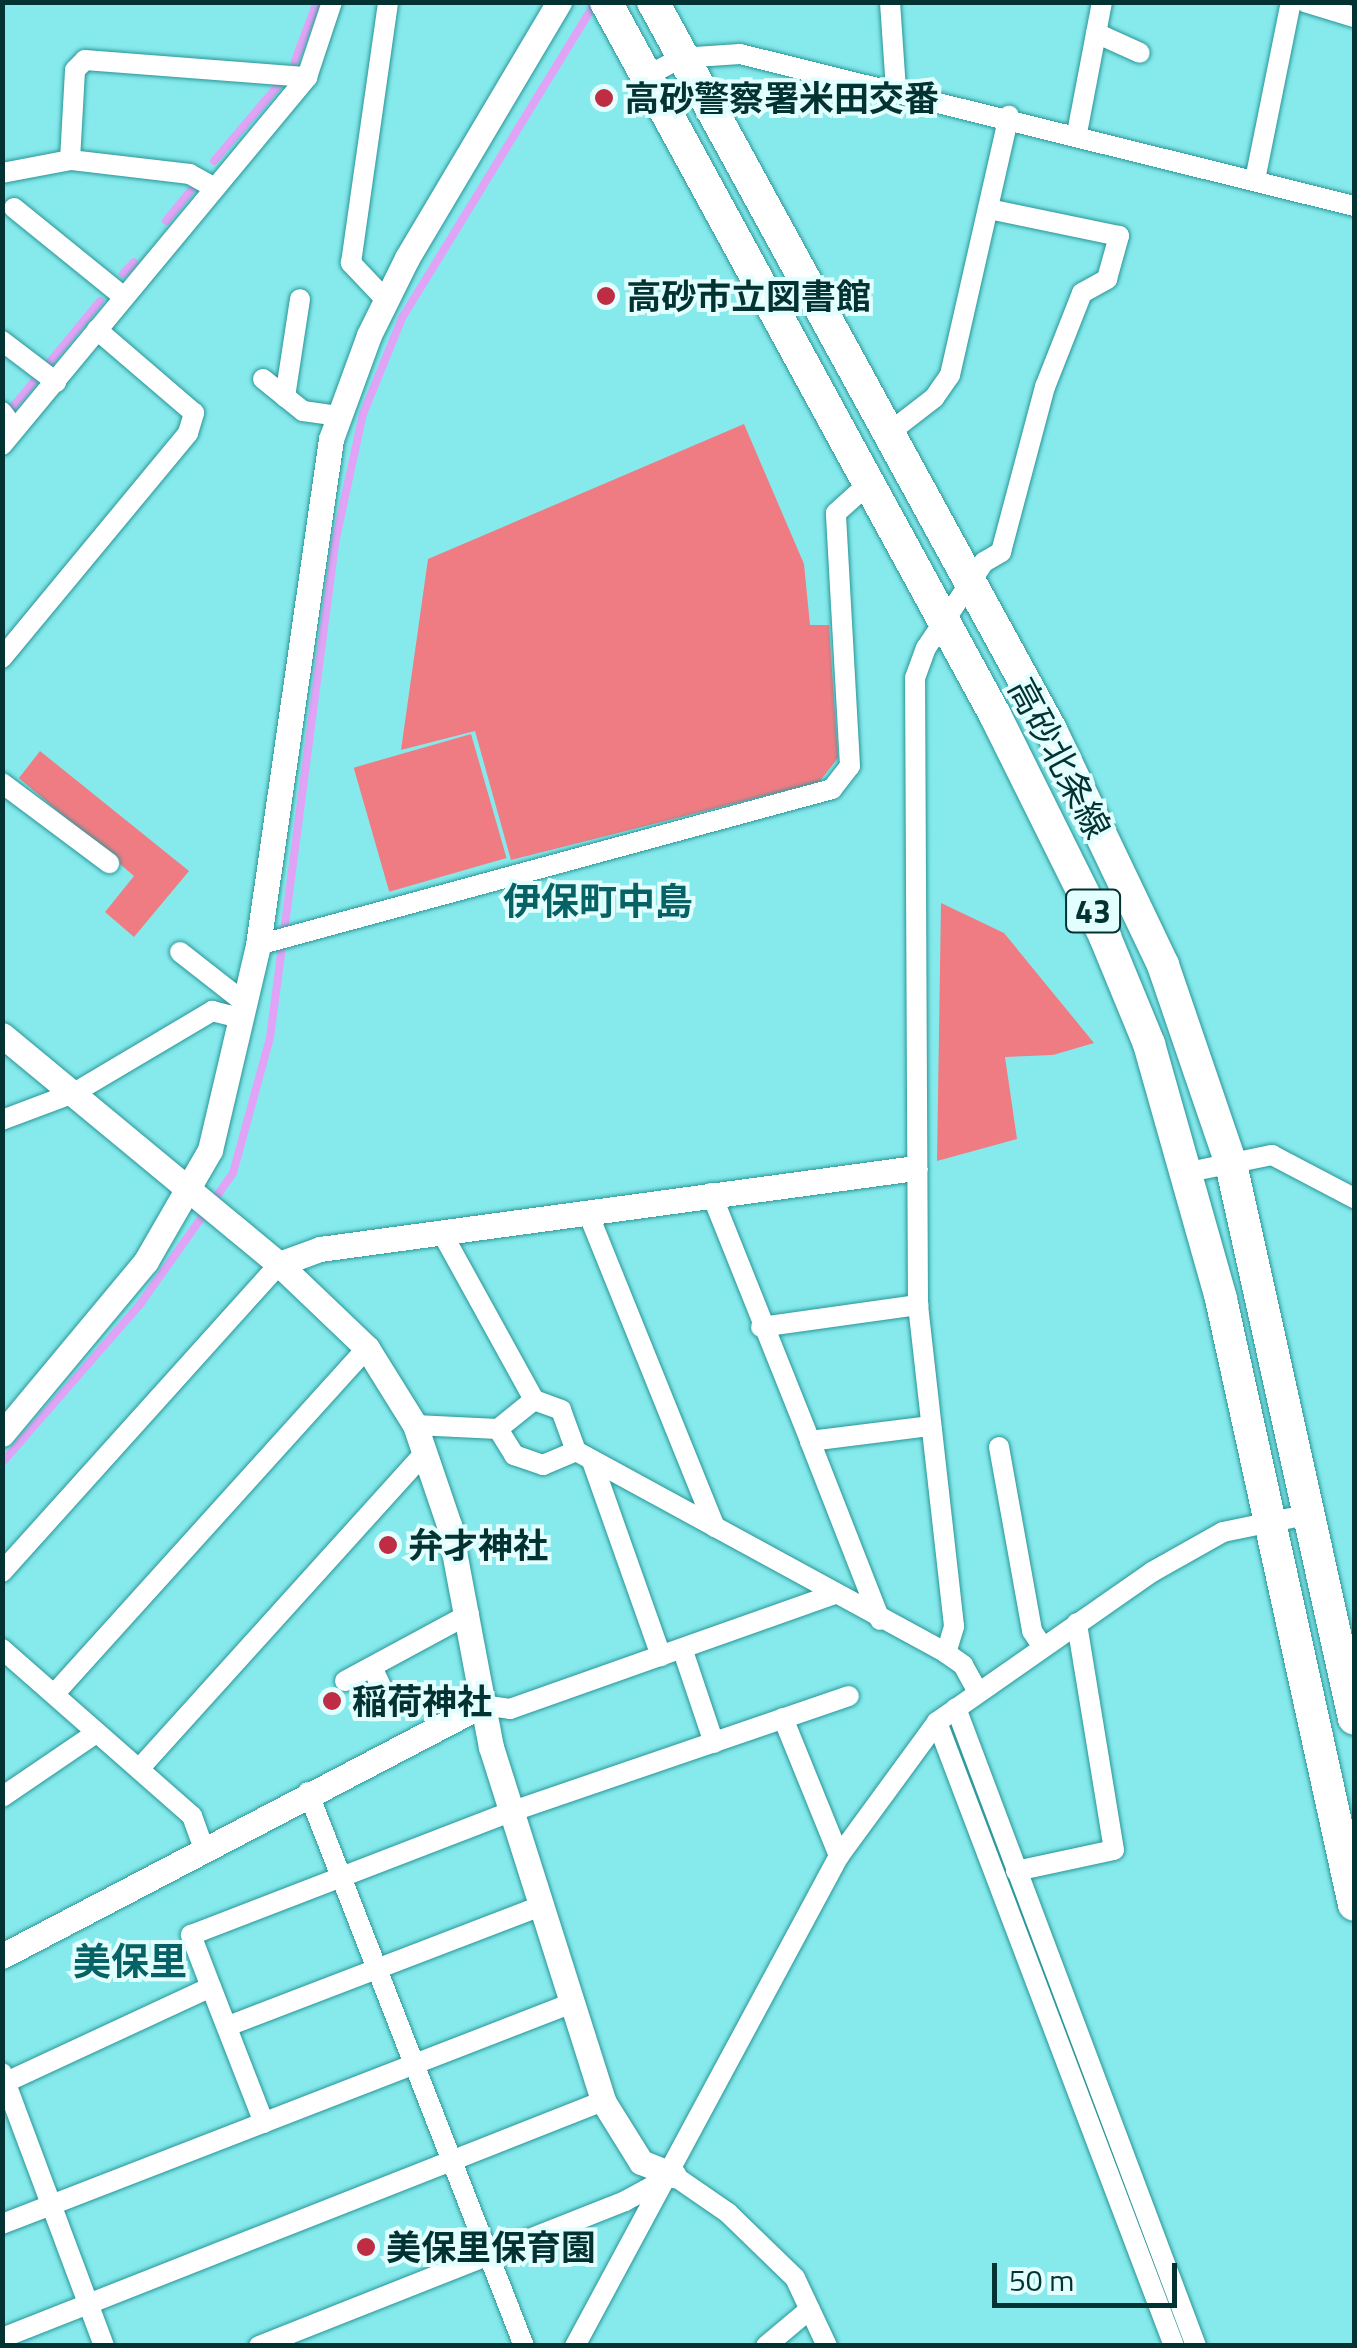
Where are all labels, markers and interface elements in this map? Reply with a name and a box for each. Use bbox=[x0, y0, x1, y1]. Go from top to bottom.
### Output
place label: 高砂警察署米田交番 bbox=[624, 77, 939, 119]
marker: 高砂警察署米田交番 bbox=[593, 87, 615, 109]
place label: 高砂市立図書館 bbox=[626, 275, 871, 317]
marker: 高砂市立図書館 bbox=[595, 285, 617, 307]
street label: 高砂北条線 bbox=[1000, 671, 1120, 845]
district label: 伊保町中島 bbox=[503, 879, 693, 925]
road number: 43 bbox=[1063, 884, 1123, 938]
place label: 弁才神社 bbox=[408, 1524, 548, 1566]
marker: 弁才神社 bbox=[377, 1534, 399, 1556]
place label: 稲荷神社 bbox=[352, 1680, 492, 1722]
marker: 稲荷神社 bbox=[321, 1690, 343, 1712]
district label: 美保里 bbox=[73, 1939, 187, 1985]
place label: 美保里保育園 bbox=[386, 2226, 596, 2268]
marker: 美保里保育園 bbox=[355, 2236, 377, 2258]
scale bar bbox=[997, 2243, 1182, 2305]
text: 50 m bbox=[1009, 2257, 1074, 2303]

